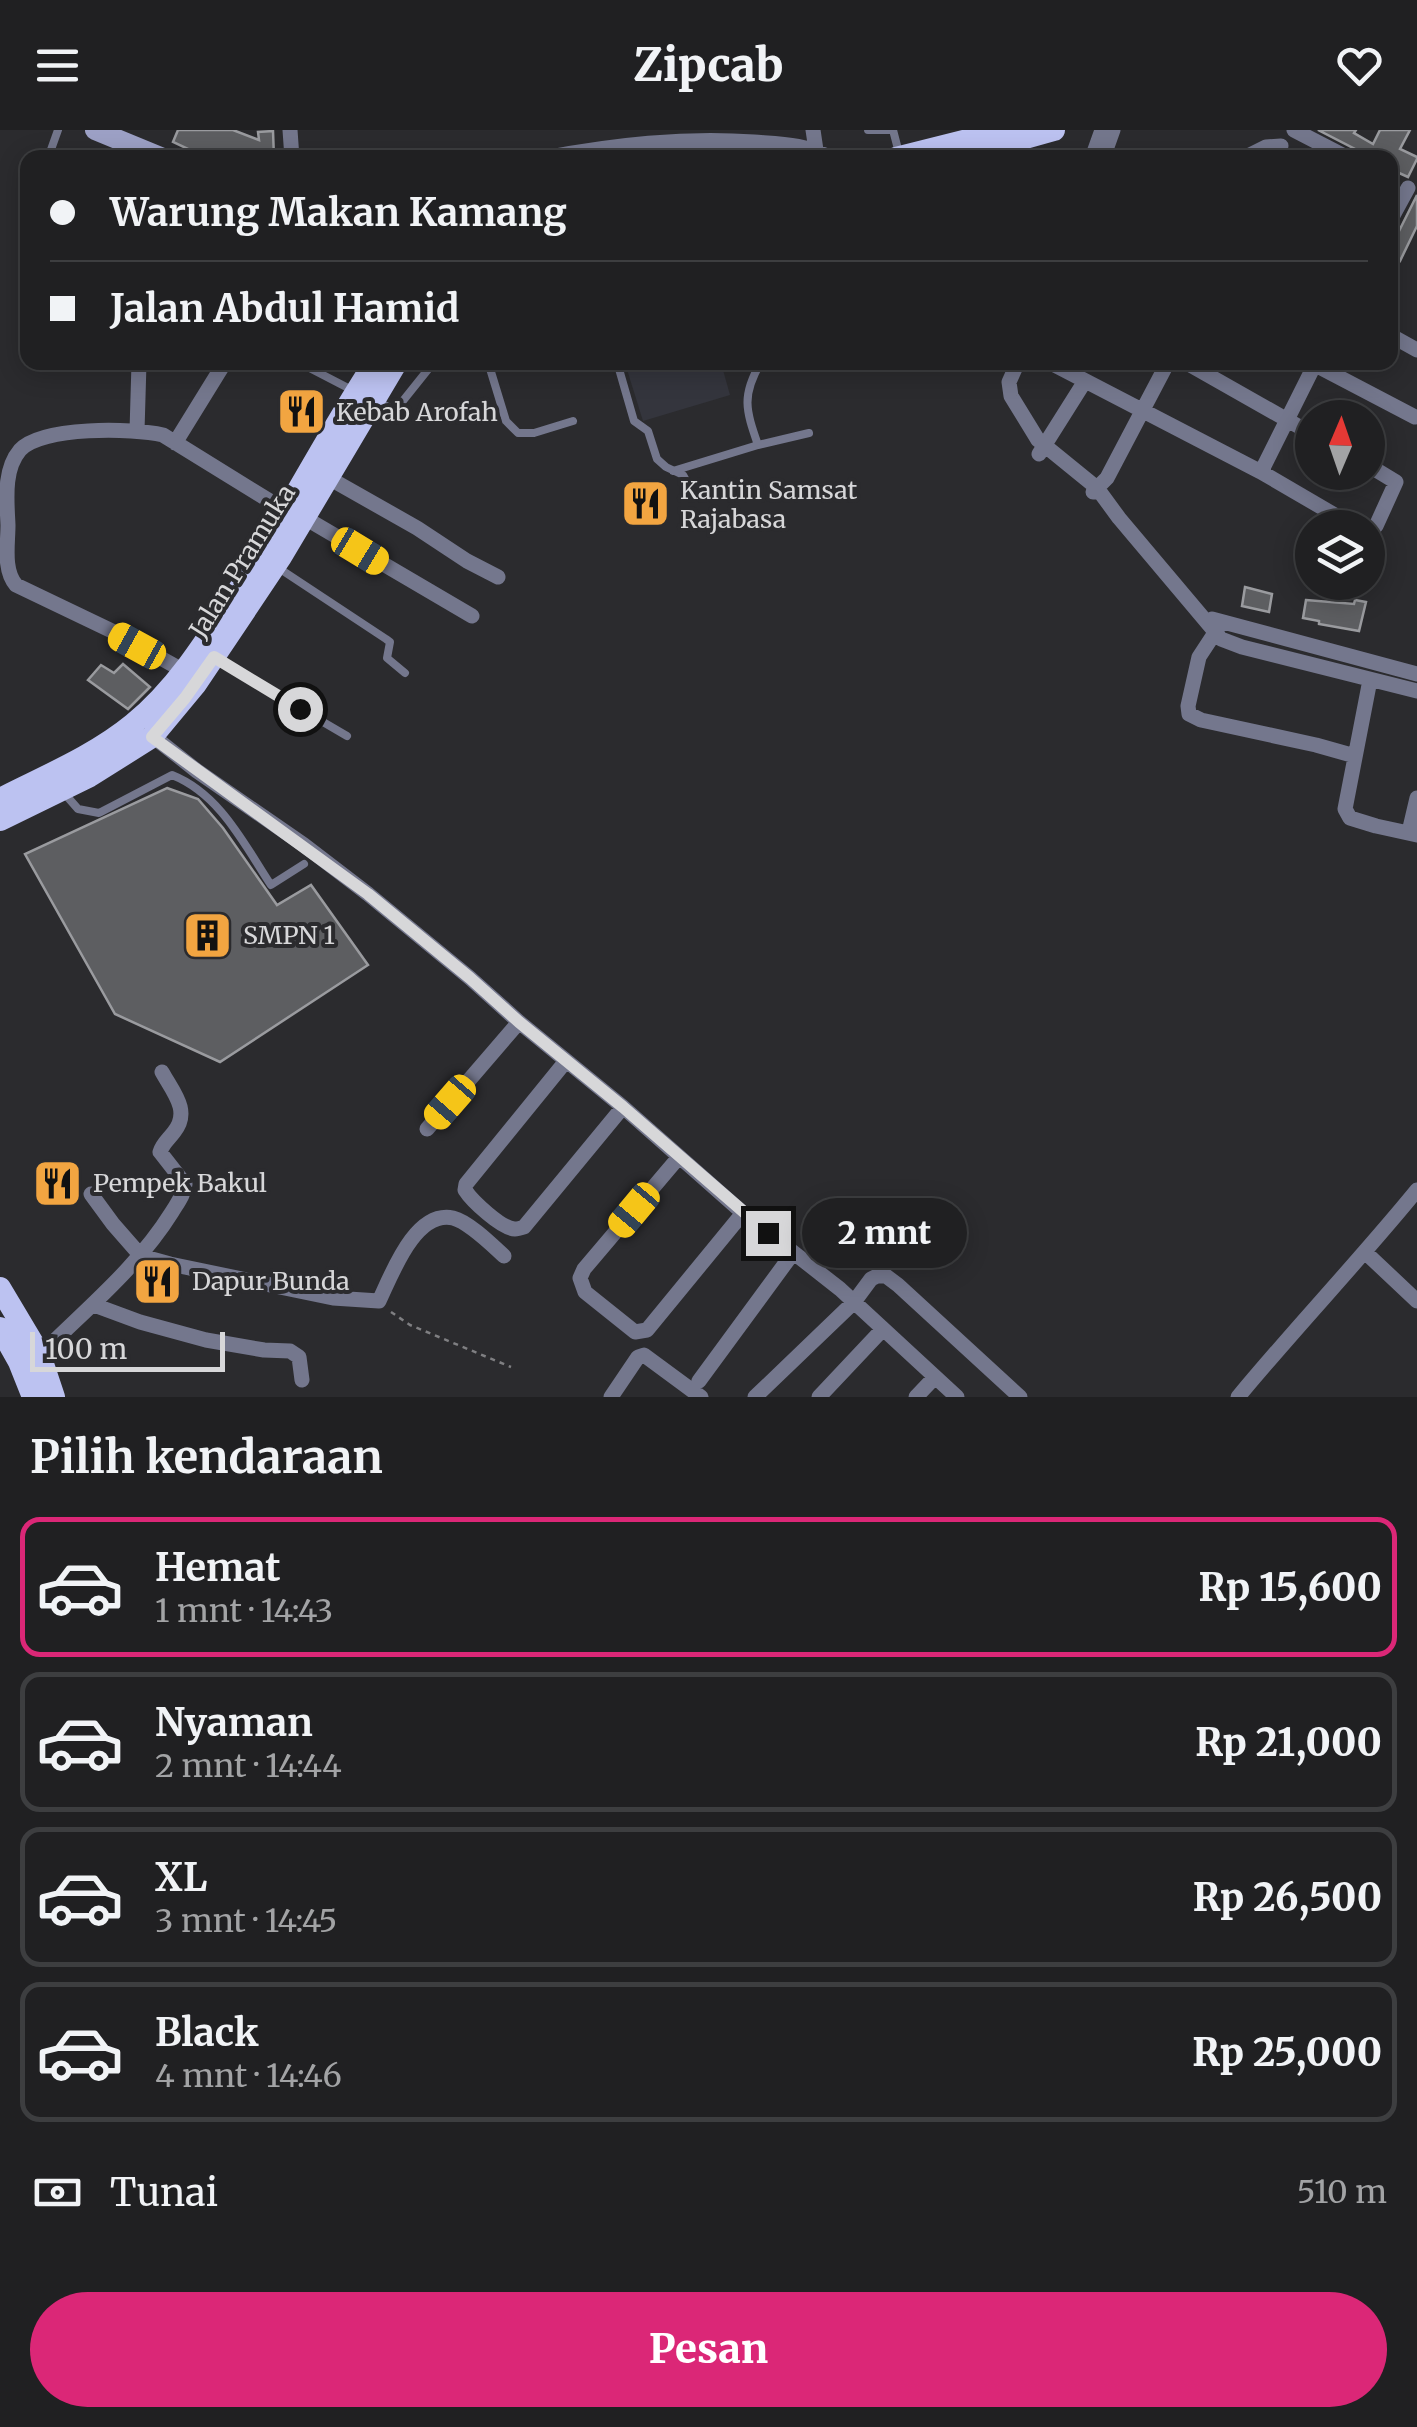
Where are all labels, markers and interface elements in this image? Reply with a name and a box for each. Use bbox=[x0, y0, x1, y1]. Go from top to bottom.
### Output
text: Zipcab bbox=[634, 37, 783, 93]
icon: menu bbox=[30, 38, 85, 93]
icon: heart bbox=[1332, 38, 1387, 93]
text: Warung Makan Kamang bbox=[110, 189, 567, 236]
text: Jalan Abdul Hamid bbox=[110, 285, 460, 332]
restaurant icon: Kebab Arofah bbox=[275, 386, 327, 438]
place label: Kebab Arofah bbox=[336, 396, 498, 428]
north arrow bbox=[1295, 400, 1385, 490]
map controls bbox=[1295, 400, 1385, 600]
place label: Kantin Samsat Rajabasa bbox=[680, 474, 857, 535]
street label: Jalan Pramuka bbox=[182, 478, 302, 645]
restaurant icon: Kantin Samsat Rajabasa bbox=[619, 478, 671, 530]
button: layers bbox=[1295, 510, 1385, 600]
car bbox=[327, 523, 393, 579]
car bbox=[103, 618, 171, 674]
route start bbox=[278, 687, 323, 732]
building icon: SMPN 1 bbox=[182, 909, 234, 961]
place label: SMPN 1 bbox=[243, 919, 335, 951]
car bbox=[419, 1070, 481, 1134]
restaurant icon: Pempek Bakul bbox=[32, 1157, 84, 1209]
place label: Pempek Bakul bbox=[93, 1167, 267, 1199]
car bbox=[603, 1177, 665, 1243]
callout: 2 mnt bbox=[803, 1198, 968, 1268]
route end bbox=[746, 1211, 791, 1256]
text: 2 mnt bbox=[838, 1213, 931, 1253]
restaurant icon: Dapur Bunda bbox=[131, 1255, 183, 1307]
place label: Dapur Bunda bbox=[192, 1265, 350, 1297]
scale bar bbox=[30, 1327, 225, 1372]
text: 100 m bbox=[45, 1331, 127, 1367]
text: Pilih kendaraan bbox=[30, 1429, 383, 1485]
icon: car bbox=[35, 1542, 125, 1632]
text: Hemat bbox=[155, 1544, 280, 1591]
text: Rp 15,600 bbox=[1199, 1564, 1382, 1611]
text: 1 mnt · 14:43 bbox=[155, 1591, 333, 1631]
icon: car bbox=[35, 1697, 125, 1787]
text: Nyaman bbox=[155, 1699, 313, 1746]
text: Rp 21,000 bbox=[1195, 1719, 1382, 1766]
text: 2 mnt · 14:44 bbox=[155, 1746, 342, 1786]
icon: car bbox=[35, 1852, 125, 1942]
text: XL bbox=[155, 1854, 207, 1901]
text: Rp 26,500 bbox=[1193, 1874, 1382, 1921]
text: 3 mnt · 14:45 bbox=[155, 1901, 337, 1941]
icon: car bbox=[35, 2007, 125, 2097]
text: Black bbox=[155, 2009, 259, 2056]
text: Rp 25,000 bbox=[1192, 2029, 1382, 2076]
text: 4 mnt · 14:46 bbox=[155, 2056, 342, 2096]
icon: cash bbox=[30, 2165, 85, 2220]
text: Tunai bbox=[110, 2169, 218, 2216]
text: 510 m bbox=[1297, 2172, 1387, 2212]
button: Pesan bbox=[30, 2292, 1387, 2407]

